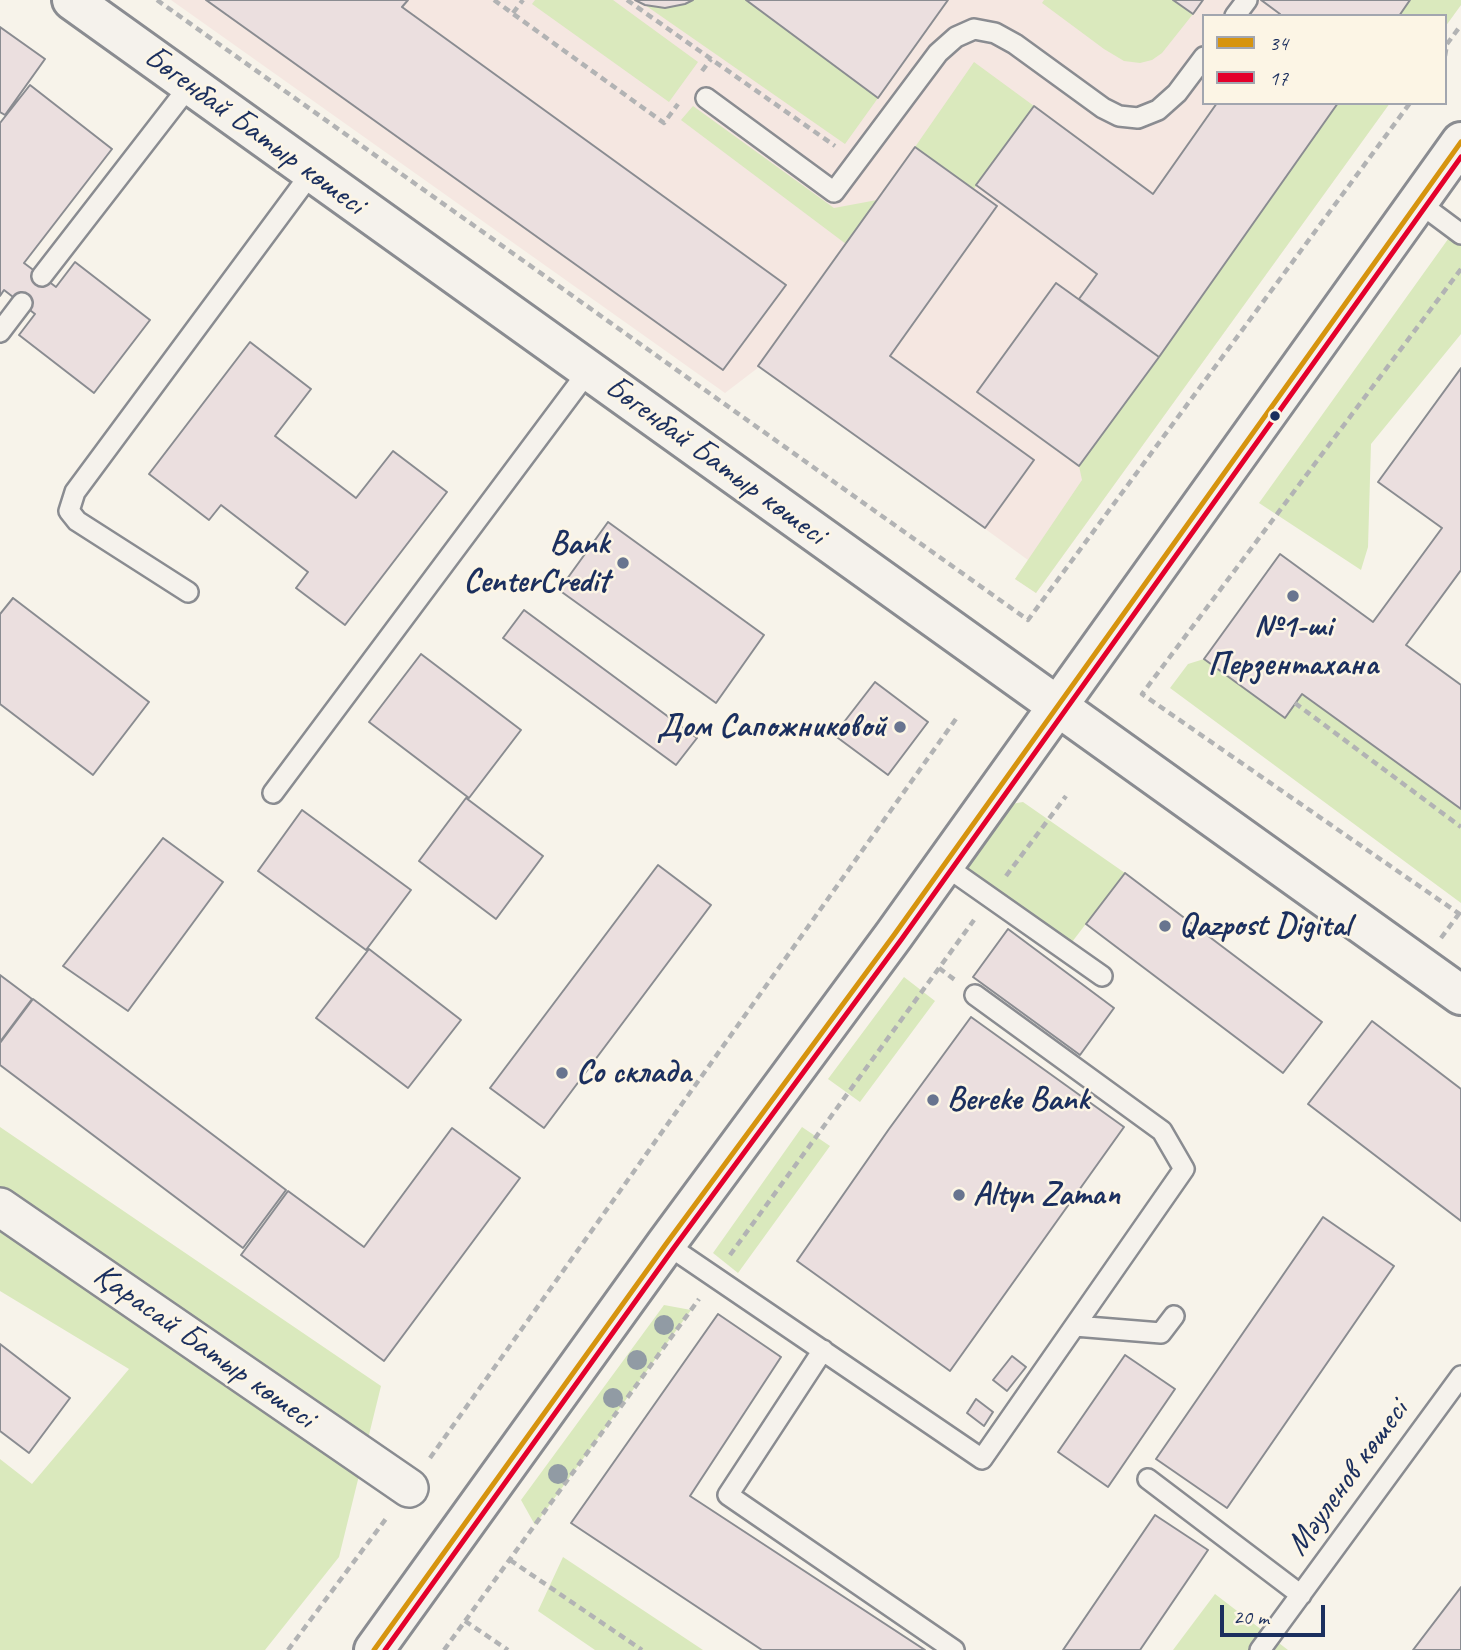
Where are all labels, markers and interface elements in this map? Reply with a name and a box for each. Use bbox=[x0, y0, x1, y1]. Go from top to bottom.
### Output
legend bbox=[1202, 14, 1447, 105]
text: 34 bbox=[1269, 30, 1288, 56]
street label: Бөгенбай Батыр көшесі bbox=[136, 37, 372, 225]
text: 17 bbox=[1269, 65, 1288, 91]
street label: Бөгенбай Батыр көшесі bbox=[597, 367, 833, 555]
unlabelled marker bbox=[1268, 409, 1282, 423]
place label: Bank CenterCredit bbox=[464, 524, 609, 602]
marker: Bank CenterCredit bbox=[615, 555, 631, 571]
marker: №1-ші Перзентахана bbox=[1285, 588, 1301, 604]
place label: №1-ші Перзентахана bbox=[1208, 607, 1378, 685]
place label: Дом Сапожниковой bbox=[657, 707, 886, 747]
marker: Дом Сапожниковой bbox=[892, 719, 908, 735]
place label: Qazpost Digital bbox=[1179, 906, 1351, 946]
marker: Qazpost Digital bbox=[1157, 918, 1173, 934]
place label: Со склада bbox=[576, 1053, 691, 1093]
marker: Со склада bbox=[554, 1065, 570, 1081]
place label: Bereke Bank bbox=[947, 1080, 1089, 1120]
marker: Bereke Bank bbox=[925, 1092, 941, 1108]
place label: Altyn Zaman bbox=[973, 1175, 1120, 1215]
marker: Altyn Zaman bbox=[951, 1187, 967, 1203]
street label: Қарасай Батыр көшесі bbox=[86, 1256, 322, 1438]
street label: Мәуленов көшесі bbox=[1278, 1393, 1418, 1563]
scale bar bbox=[1223, 1590, 1328, 1634]
text: 20 m bbox=[1233, 1604, 1269, 1630]

